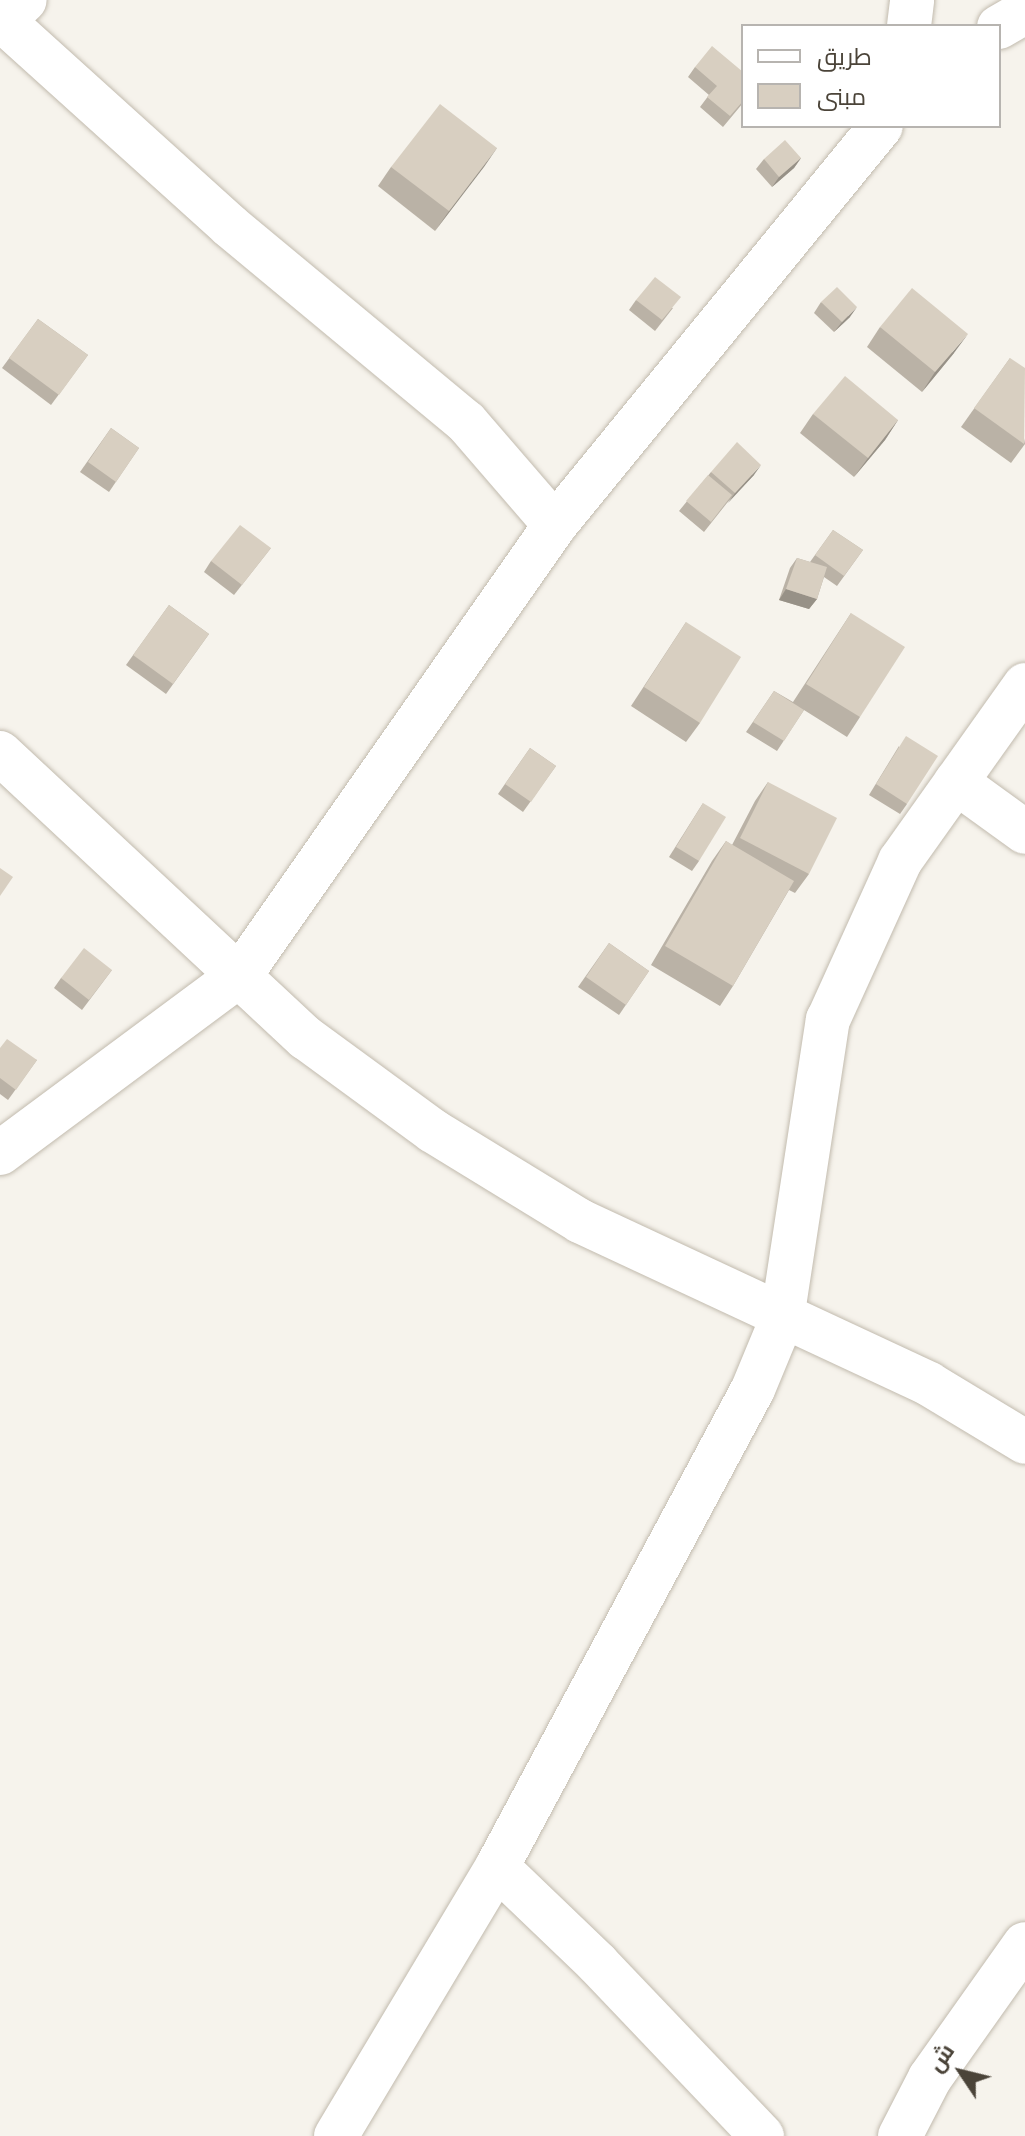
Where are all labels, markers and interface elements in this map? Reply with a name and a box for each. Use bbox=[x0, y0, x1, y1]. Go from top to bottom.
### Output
legend bbox=[741, 24, 1001, 128]
text: طريق bbox=[817, 43, 872, 72]
text: مبنى bbox=[817, 83, 866, 112]
north arrow bbox=[921, 2032, 1001, 2112]
text: ش bbox=[923, 2039, 960, 2077]

